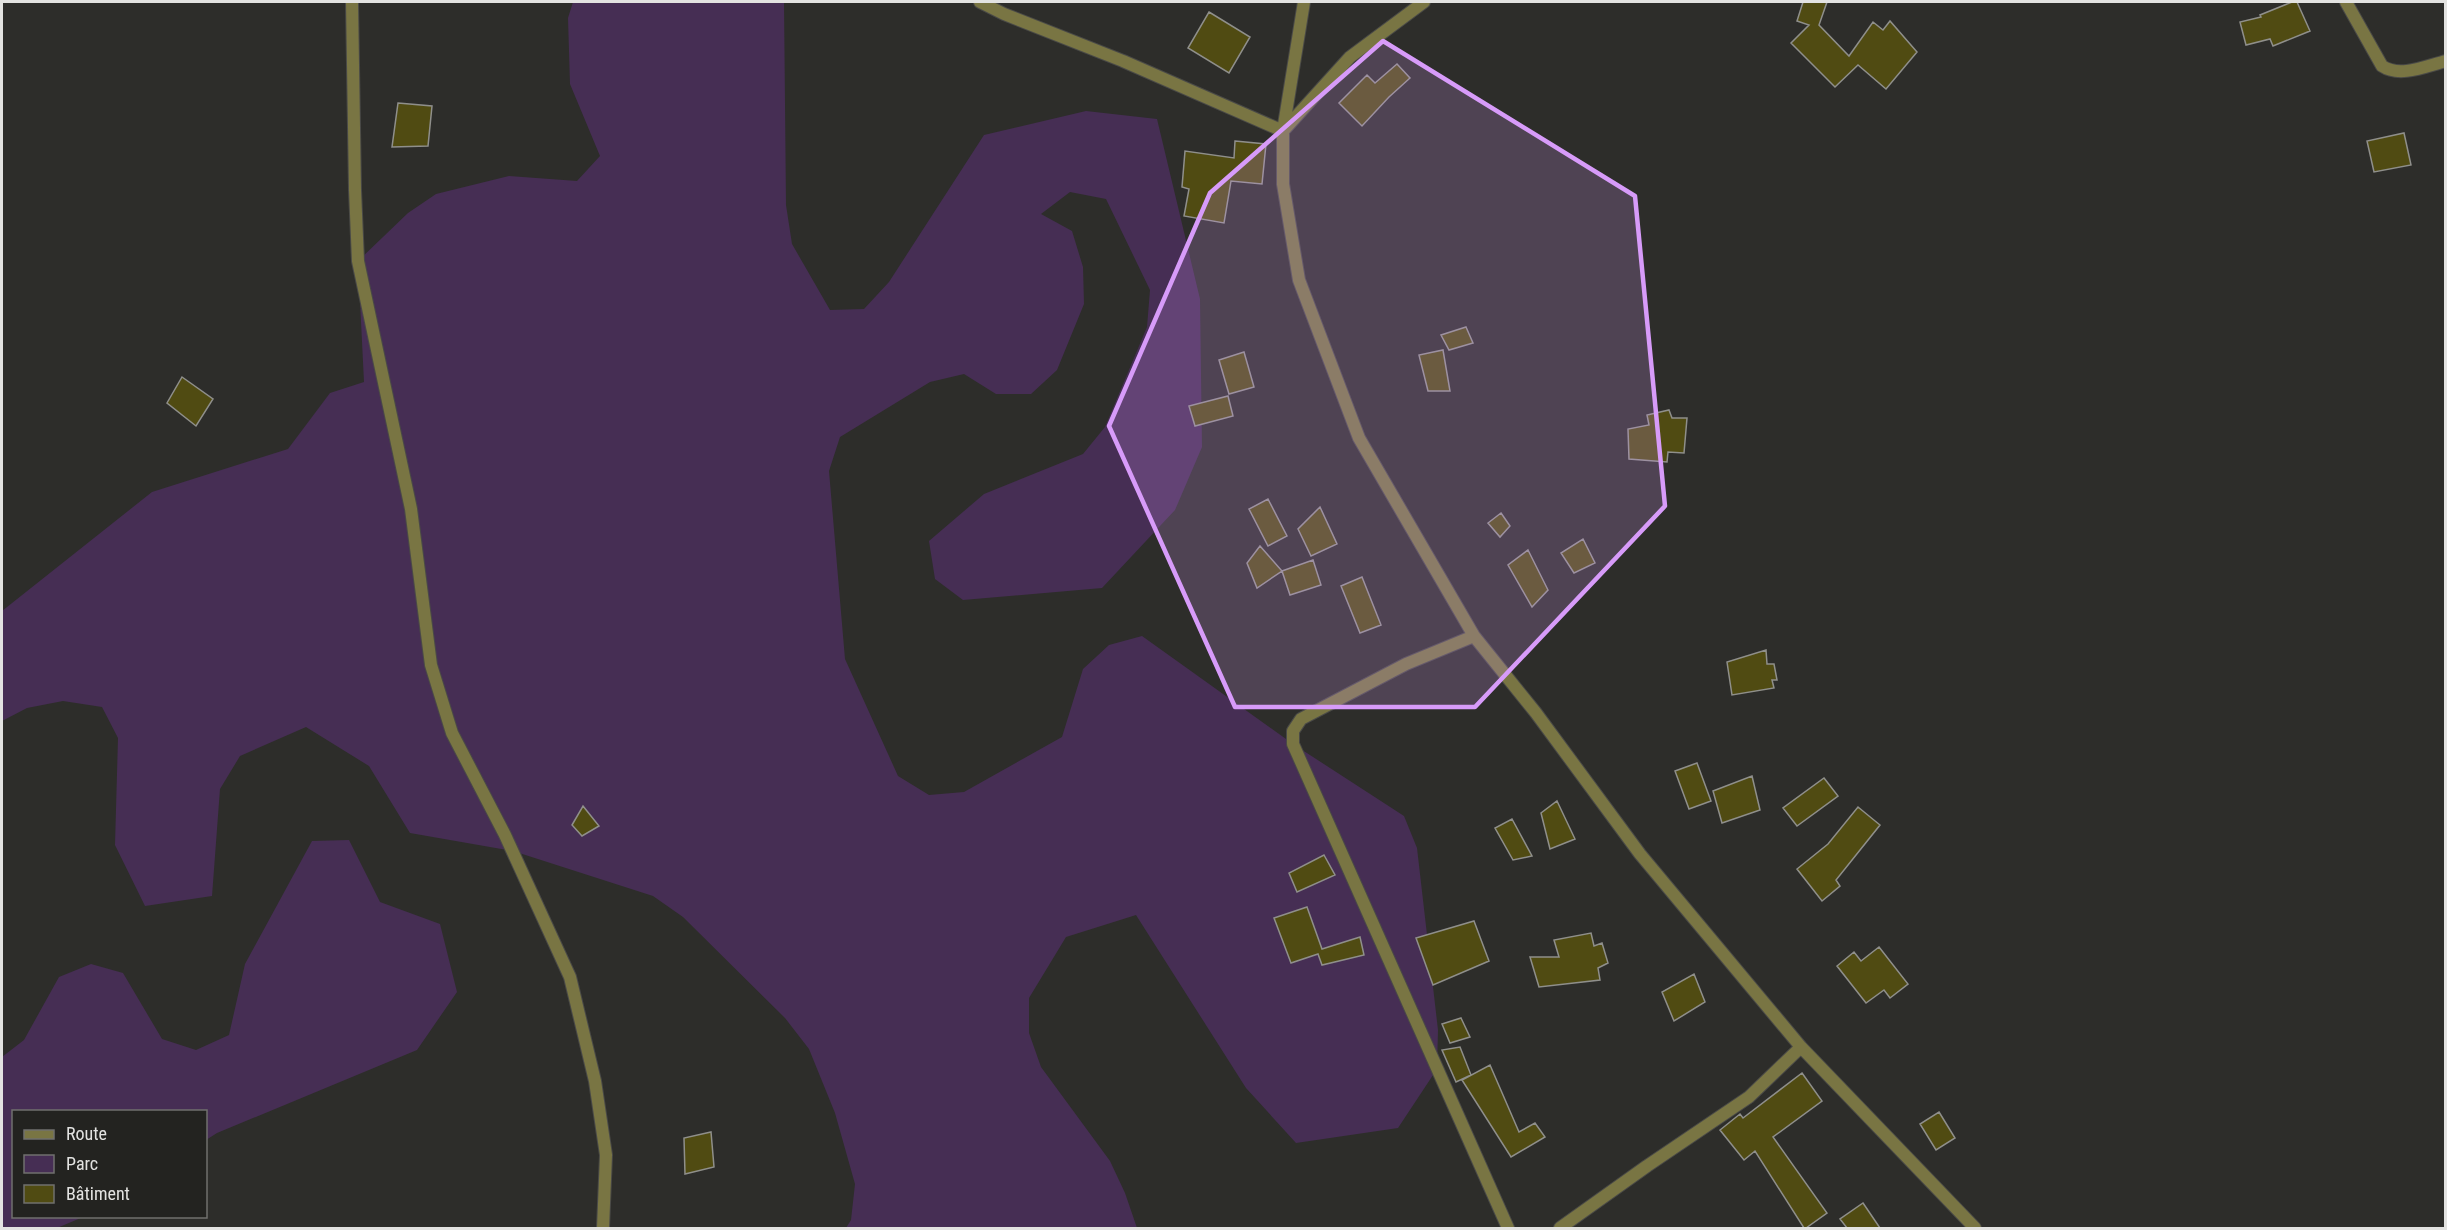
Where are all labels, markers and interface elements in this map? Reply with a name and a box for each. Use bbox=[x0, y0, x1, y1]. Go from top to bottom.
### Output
legend bbox=[12, 1110, 207, 1218]
text: Route bbox=[66, 1123, 107, 1144]
text: Parc bbox=[66, 1153, 98, 1174]
text: Bâtiment bbox=[66, 1183, 130, 1204]

